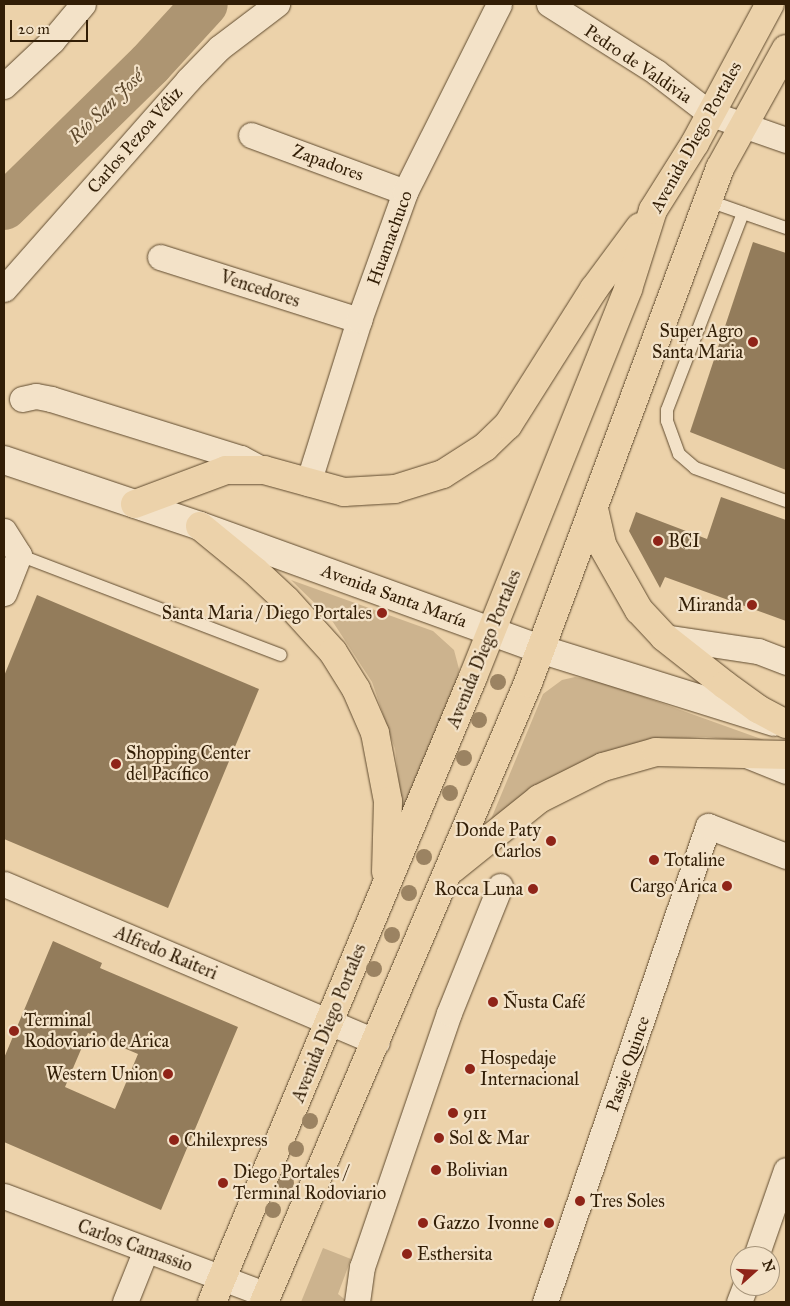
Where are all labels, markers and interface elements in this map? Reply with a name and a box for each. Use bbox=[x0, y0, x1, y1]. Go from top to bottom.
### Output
scale bar bbox=[12, 10, 90, 42]
text: 20 m bbox=[18, 20, 50, 38]
street label: Pedro de Valdivia bbox=[580, 20, 696, 108]
street label: Avenida Diego Portales bbox=[646, 58, 746, 216]
water label: Río San José bbox=[64, 66, 148, 148]
street label: Carlos Pezoa Véliz bbox=[83, 82, 187, 198]
street label: Zapadores bbox=[289, 140, 367, 186]
street label: Huamachuco bbox=[363, 188, 417, 288]
street label: Vencedores bbox=[217, 266, 303, 312]
place label: Super Agro Santa Maria bbox=[652, 321, 743, 364]
marker: Super Agro Santa Maria bbox=[747, 336, 759, 348]
place label: BCI bbox=[668, 530, 700, 552]
marker: BCI bbox=[652, 535, 664, 547]
street label: Avenida Santa María bbox=[318, 560, 470, 632]
street label: Avenida Diego Portales bbox=[442, 567, 526, 731]
place label: Miranda bbox=[678, 594, 742, 616]
marker: Miranda bbox=[746, 599, 758, 611]
place label: Santa Maria / Diego Portales bbox=[162, 602, 372, 624]
marker: Santa Maria / Diego Portales bbox=[376, 607, 388, 619]
place label: Shopping Center del Pacífico bbox=[126, 743, 251, 786]
marker: Shopping Center del Pacífico bbox=[110, 758, 122, 770]
place label: Donde Paty Carlos bbox=[455, 820, 541, 862]
marker: Donde Paty Carlos bbox=[545, 835, 557, 847]
place label: Totaline bbox=[664, 849, 725, 871]
marker: Totaline bbox=[648, 854, 660, 866]
place label: Cargo Arica bbox=[630, 875, 717, 897]
place label: Rocca Luna bbox=[434, 878, 523, 900]
marker: Cargo Arica bbox=[721, 880, 733, 892]
marker: Rocca Luna bbox=[527, 883, 539, 895]
street label: Alfredo Raiteri bbox=[111, 922, 221, 984]
street label: Avenida Diego Portales bbox=[287, 941, 371, 1105]
place label: Ñusta Café bbox=[503, 991, 585, 1013]
marker: Ñusta Café bbox=[487, 996, 499, 1008]
place label: Terminal Rodoviario de Arica bbox=[24, 1010, 169, 1052]
street label: Pasaje Quince bbox=[602, 1013, 654, 1115]
marker: Terminal Rodoviario de Arica bbox=[8, 1025, 20, 1037]
place label: Hospedaje Internacional bbox=[480, 1048, 579, 1090]
place label: Western Union bbox=[46, 1063, 158, 1085]
marker: Hospedaje Internacional bbox=[464, 1063, 476, 1075]
marker: Western Union bbox=[162, 1068, 174, 1080]
place label: 911 bbox=[463, 1102, 487, 1124]
marker: 911 bbox=[447, 1107, 459, 1119]
place label: Sol & Mar bbox=[449, 1127, 529, 1149]
place label: Chilexpress bbox=[184, 1129, 268, 1151]
marker: Sol & Mar bbox=[433, 1132, 445, 1144]
marker: Chilexpress bbox=[168, 1134, 180, 1146]
place label: Bolivian bbox=[446, 1159, 508, 1181]
place label: Diego Portales / Terminal Rodoviario bbox=[233, 1162, 386, 1204]
marker: Bolivian bbox=[430, 1164, 442, 1176]
marker: Diego Portales / Terminal Rodoviario bbox=[217, 1177, 229, 1189]
place label: Tres Soles bbox=[590, 1190, 665, 1212]
marker: Tres Soles bbox=[574, 1195, 586, 1207]
place label: Gazzo bbox=[433, 1212, 480, 1234]
place label: Ivonne bbox=[487, 1212, 539, 1234]
street label: Carlos Camassio bbox=[75, 1215, 195, 1277]
marker: Gazzo bbox=[417, 1217, 429, 1229]
marker: Ivonne bbox=[543, 1217, 555, 1229]
place label: Esthersita bbox=[417, 1243, 492, 1265]
north arrow bbox=[730, 1246, 780, 1296]
marker: Esthersita bbox=[401, 1248, 413, 1260]
text: N bbox=[759, 1258, 779, 1275]

